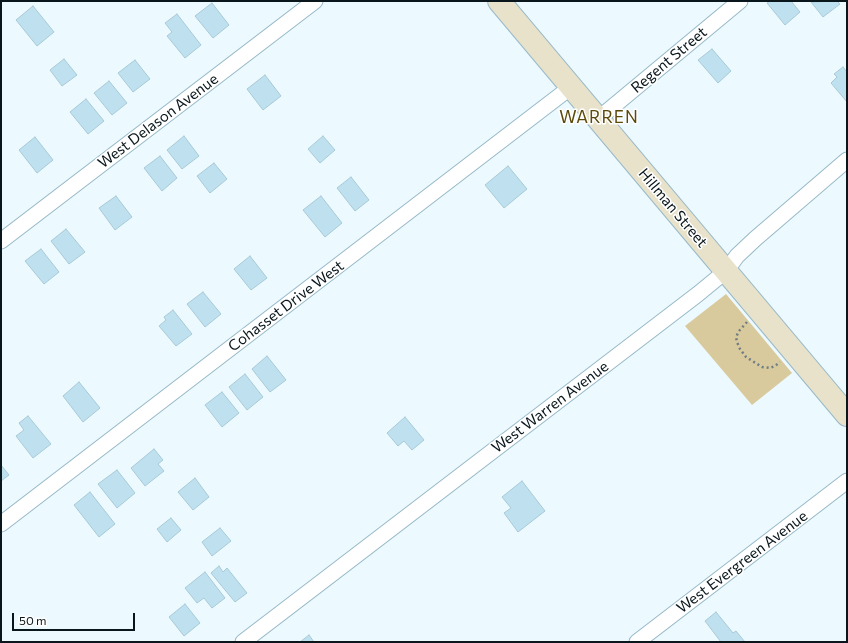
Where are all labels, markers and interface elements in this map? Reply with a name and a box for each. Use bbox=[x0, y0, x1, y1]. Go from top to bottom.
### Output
street label: Regent Street bbox=[627, 23, 711, 97]
street label: West Delason Avenue bbox=[94, 70, 222, 172]
district label: WARREN bbox=[559, 107, 639, 127]
street label: Hillman Street bbox=[635, 165, 711, 251]
street label: Cohasset Drive West bbox=[225, 257, 347, 355]
street label: West Warren Avenue bbox=[488, 357, 612, 457]
street label: West Evergreen Avenue bbox=[673, 507, 811, 617]
scale bar bbox=[14, 605, 137, 631]
text: 50 m bbox=[19, 613, 47, 627]

